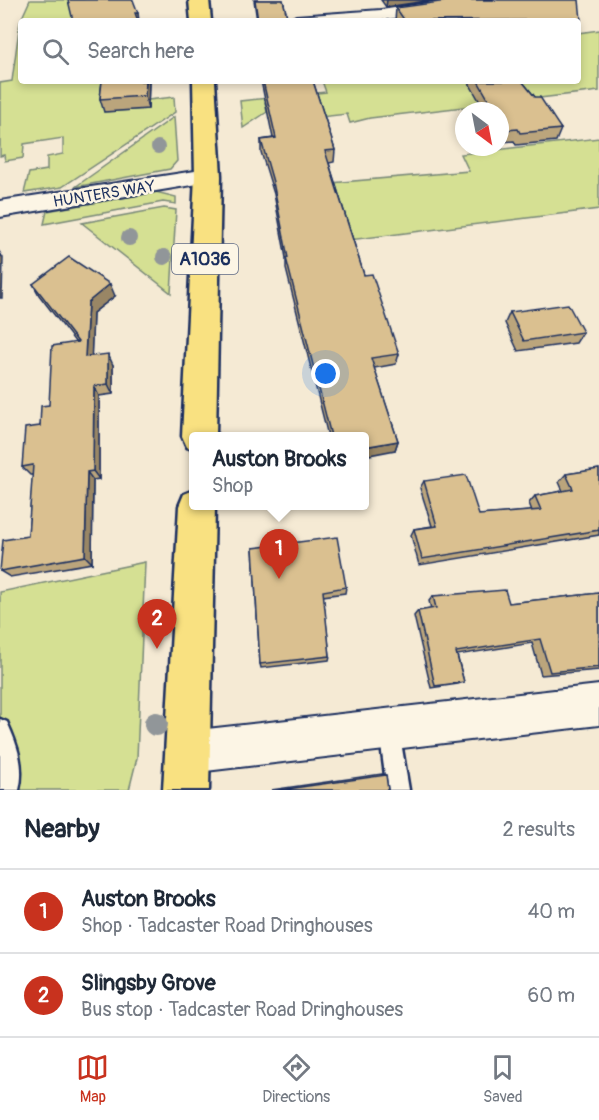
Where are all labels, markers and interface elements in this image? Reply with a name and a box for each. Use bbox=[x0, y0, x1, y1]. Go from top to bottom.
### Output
search box bbox=[18, 18, 581, 84]
icon: search bbox=[39, 35, 72, 68]
text: Search here bbox=[87, 37, 194, 65]
north arrow bbox=[455, 102, 509, 156]
street label: HUNTERS WAY bbox=[52, 176, 157, 212]
road number: A1036 bbox=[172, 244, 238, 274]
your location bbox=[311, 359, 340, 388]
popup bbox=[189, 432, 369, 510]
text: Auston Brooks bbox=[212, 445, 346, 473]
text: Shop bbox=[212, 473, 253, 498]
pin: 1 bbox=[260, 530, 298, 579]
pin: 2 bbox=[138, 600, 176, 649]
text: Nearby bbox=[24, 813, 100, 845]
text: 2 results bbox=[503, 817, 575, 842]
text: Auston Brooks bbox=[81, 885, 216, 913]
text: 1 bbox=[40, 899, 47, 924]
text: 40 m bbox=[528, 899, 575, 924]
text: Shop · Tadcaster Road Dringhouses bbox=[81, 913, 373, 938]
text: Slingsby Grove bbox=[81, 969, 216, 997]
text: 2 bbox=[38, 983, 49, 1008]
text: 60 m bbox=[528, 983, 575, 1008]
text: Bus stop · Tadcaster Road Dringhouses bbox=[81, 997, 403, 1022]
tab: Map bbox=[76, 1051, 109, 1107]
tab: Directions bbox=[262, 1051, 330, 1107]
tab: Saved bbox=[483, 1051, 523, 1107]

